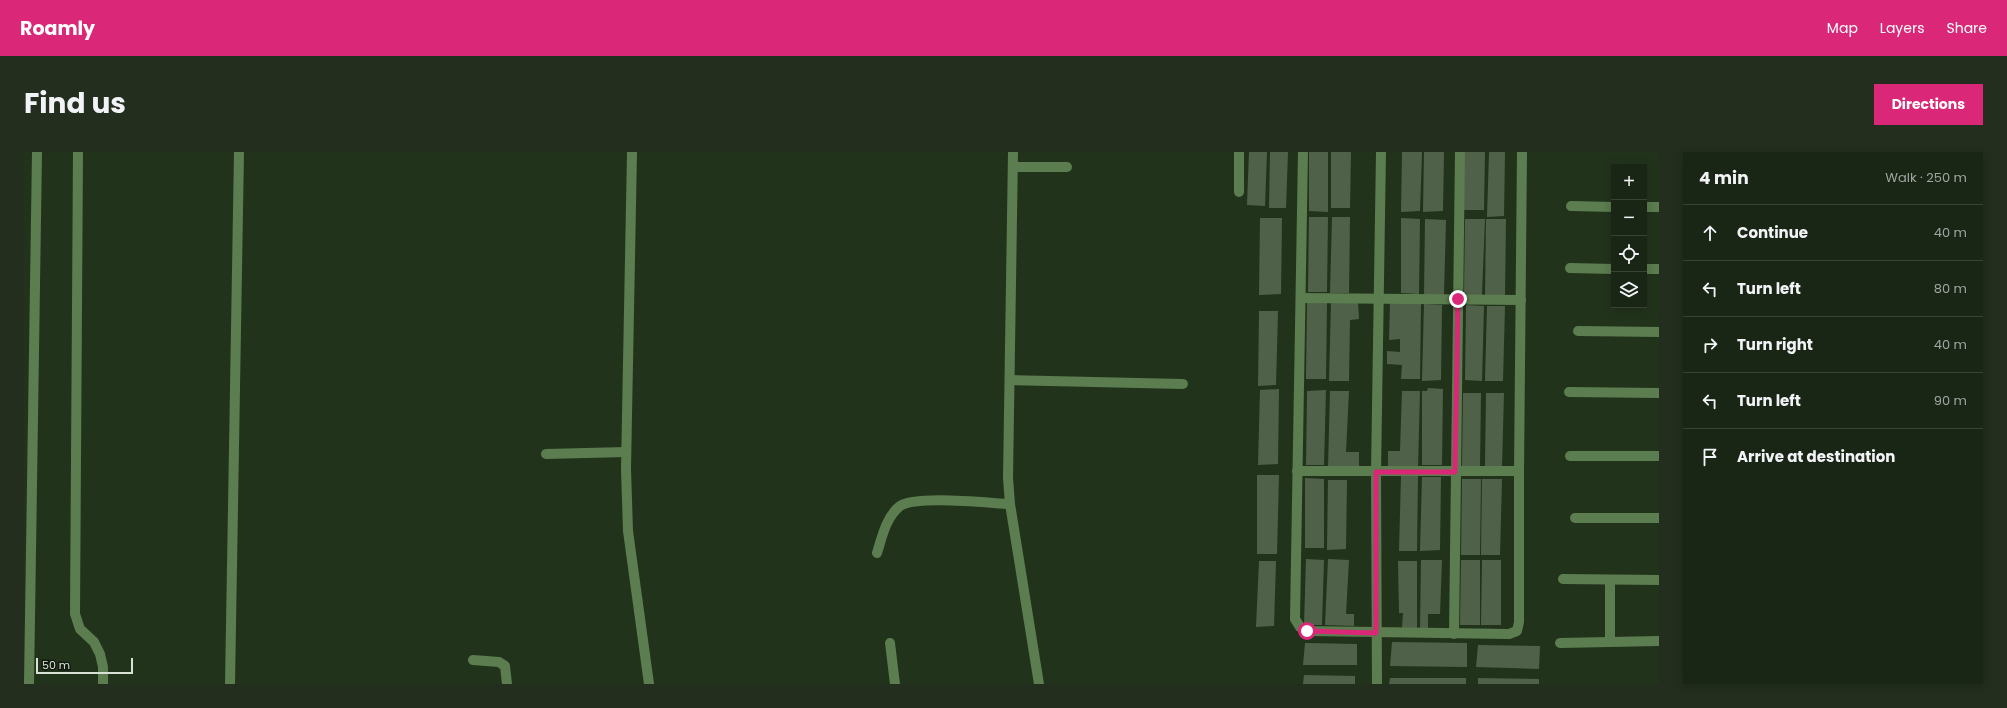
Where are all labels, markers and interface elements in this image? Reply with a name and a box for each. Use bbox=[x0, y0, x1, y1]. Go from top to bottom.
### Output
text: Roamly bbox=[20, 15, 95, 42]
text: Map bbox=[1827, 18, 1858, 38]
text: Layers bbox=[1880, 18, 1924, 38]
text: Share bbox=[1946, 18, 1987, 38]
text: Find us bbox=[24, 84, 126, 123]
button: Directions bbox=[1874, 84, 1983, 125]
map controls bbox=[1611, 164, 1647, 308]
button: + bbox=[1611, 164, 1647, 200]
text: 4 min bbox=[1699, 166, 1749, 190]
text: Walk · 250 m bbox=[1885, 168, 1967, 187]
button: − bbox=[1611, 200, 1647, 236]
icon: ahead bbox=[1699, 222, 1721, 244]
text: Continue bbox=[1737, 222, 1808, 243]
text: 40 m bbox=[1934, 223, 1967, 242]
button: locate bbox=[1611, 236, 1647, 272]
button: layers bbox=[1611, 272, 1647, 308]
icon: left bbox=[1699, 278, 1721, 300]
text: Turn left bbox=[1737, 278, 1801, 299]
text: 80 m bbox=[1934, 279, 1967, 298]
route end bbox=[1449, 290, 1467, 308]
icon: right bbox=[1699, 334, 1721, 356]
text: Turn right bbox=[1737, 334, 1813, 355]
text: 40 m bbox=[1934, 335, 1967, 354]
icon: left bbox=[1699, 390, 1721, 412]
text: Turn left bbox=[1737, 390, 1801, 411]
text: 90 m bbox=[1934, 391, 1967, 410]
icon: arrive bbox=[1699, 446, 1721, 468]
text: Arrive at destination bbox=[1737, 446, 1895, 467]
route start bbox=[1298, 622, 1316, 640]
scale bar bbox=[36, 656, 133, 675]
text: 50 m bbox=[42, 657, 70, 673]

